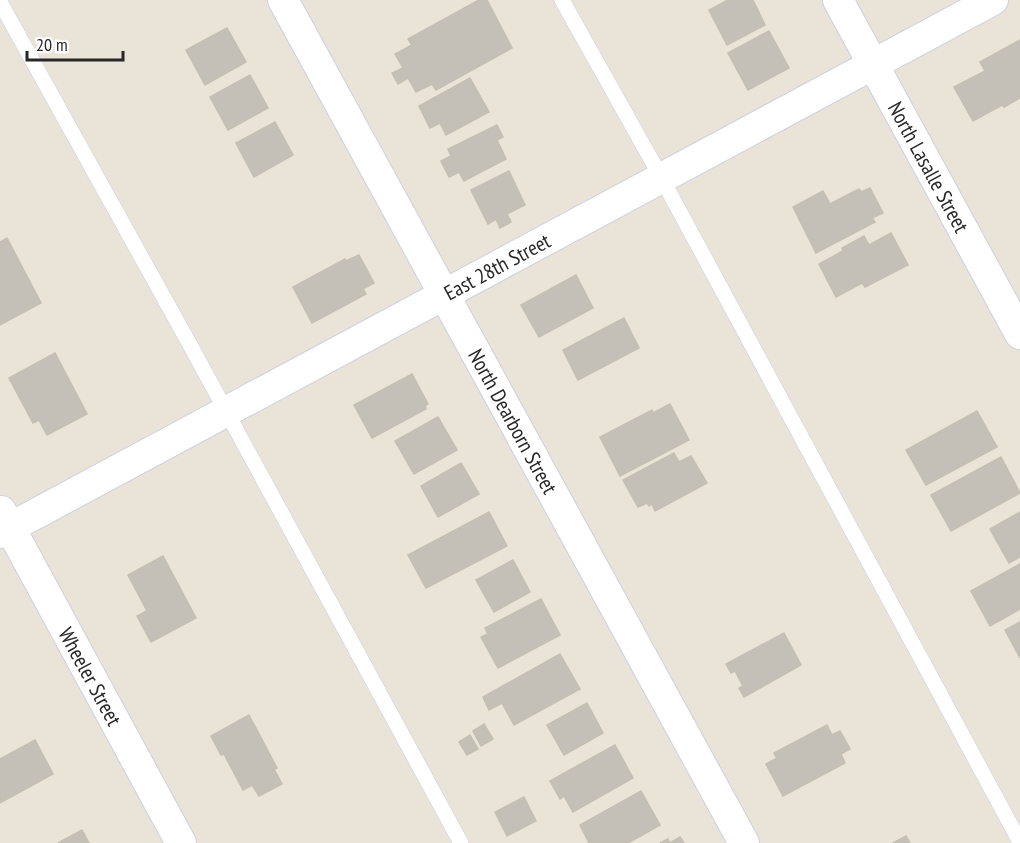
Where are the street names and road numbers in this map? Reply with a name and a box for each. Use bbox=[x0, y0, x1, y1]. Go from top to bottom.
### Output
street label: North Lasalle Street bbox=[882, 97, 976, 237]
street label: East 28th Street bbox=[439, 227, 555, 306]
street label: North Dearborn Street bbox=[463, 344, 564, 499]
street label: Wheeler Street bbox=[53, 622, 128, 730]

